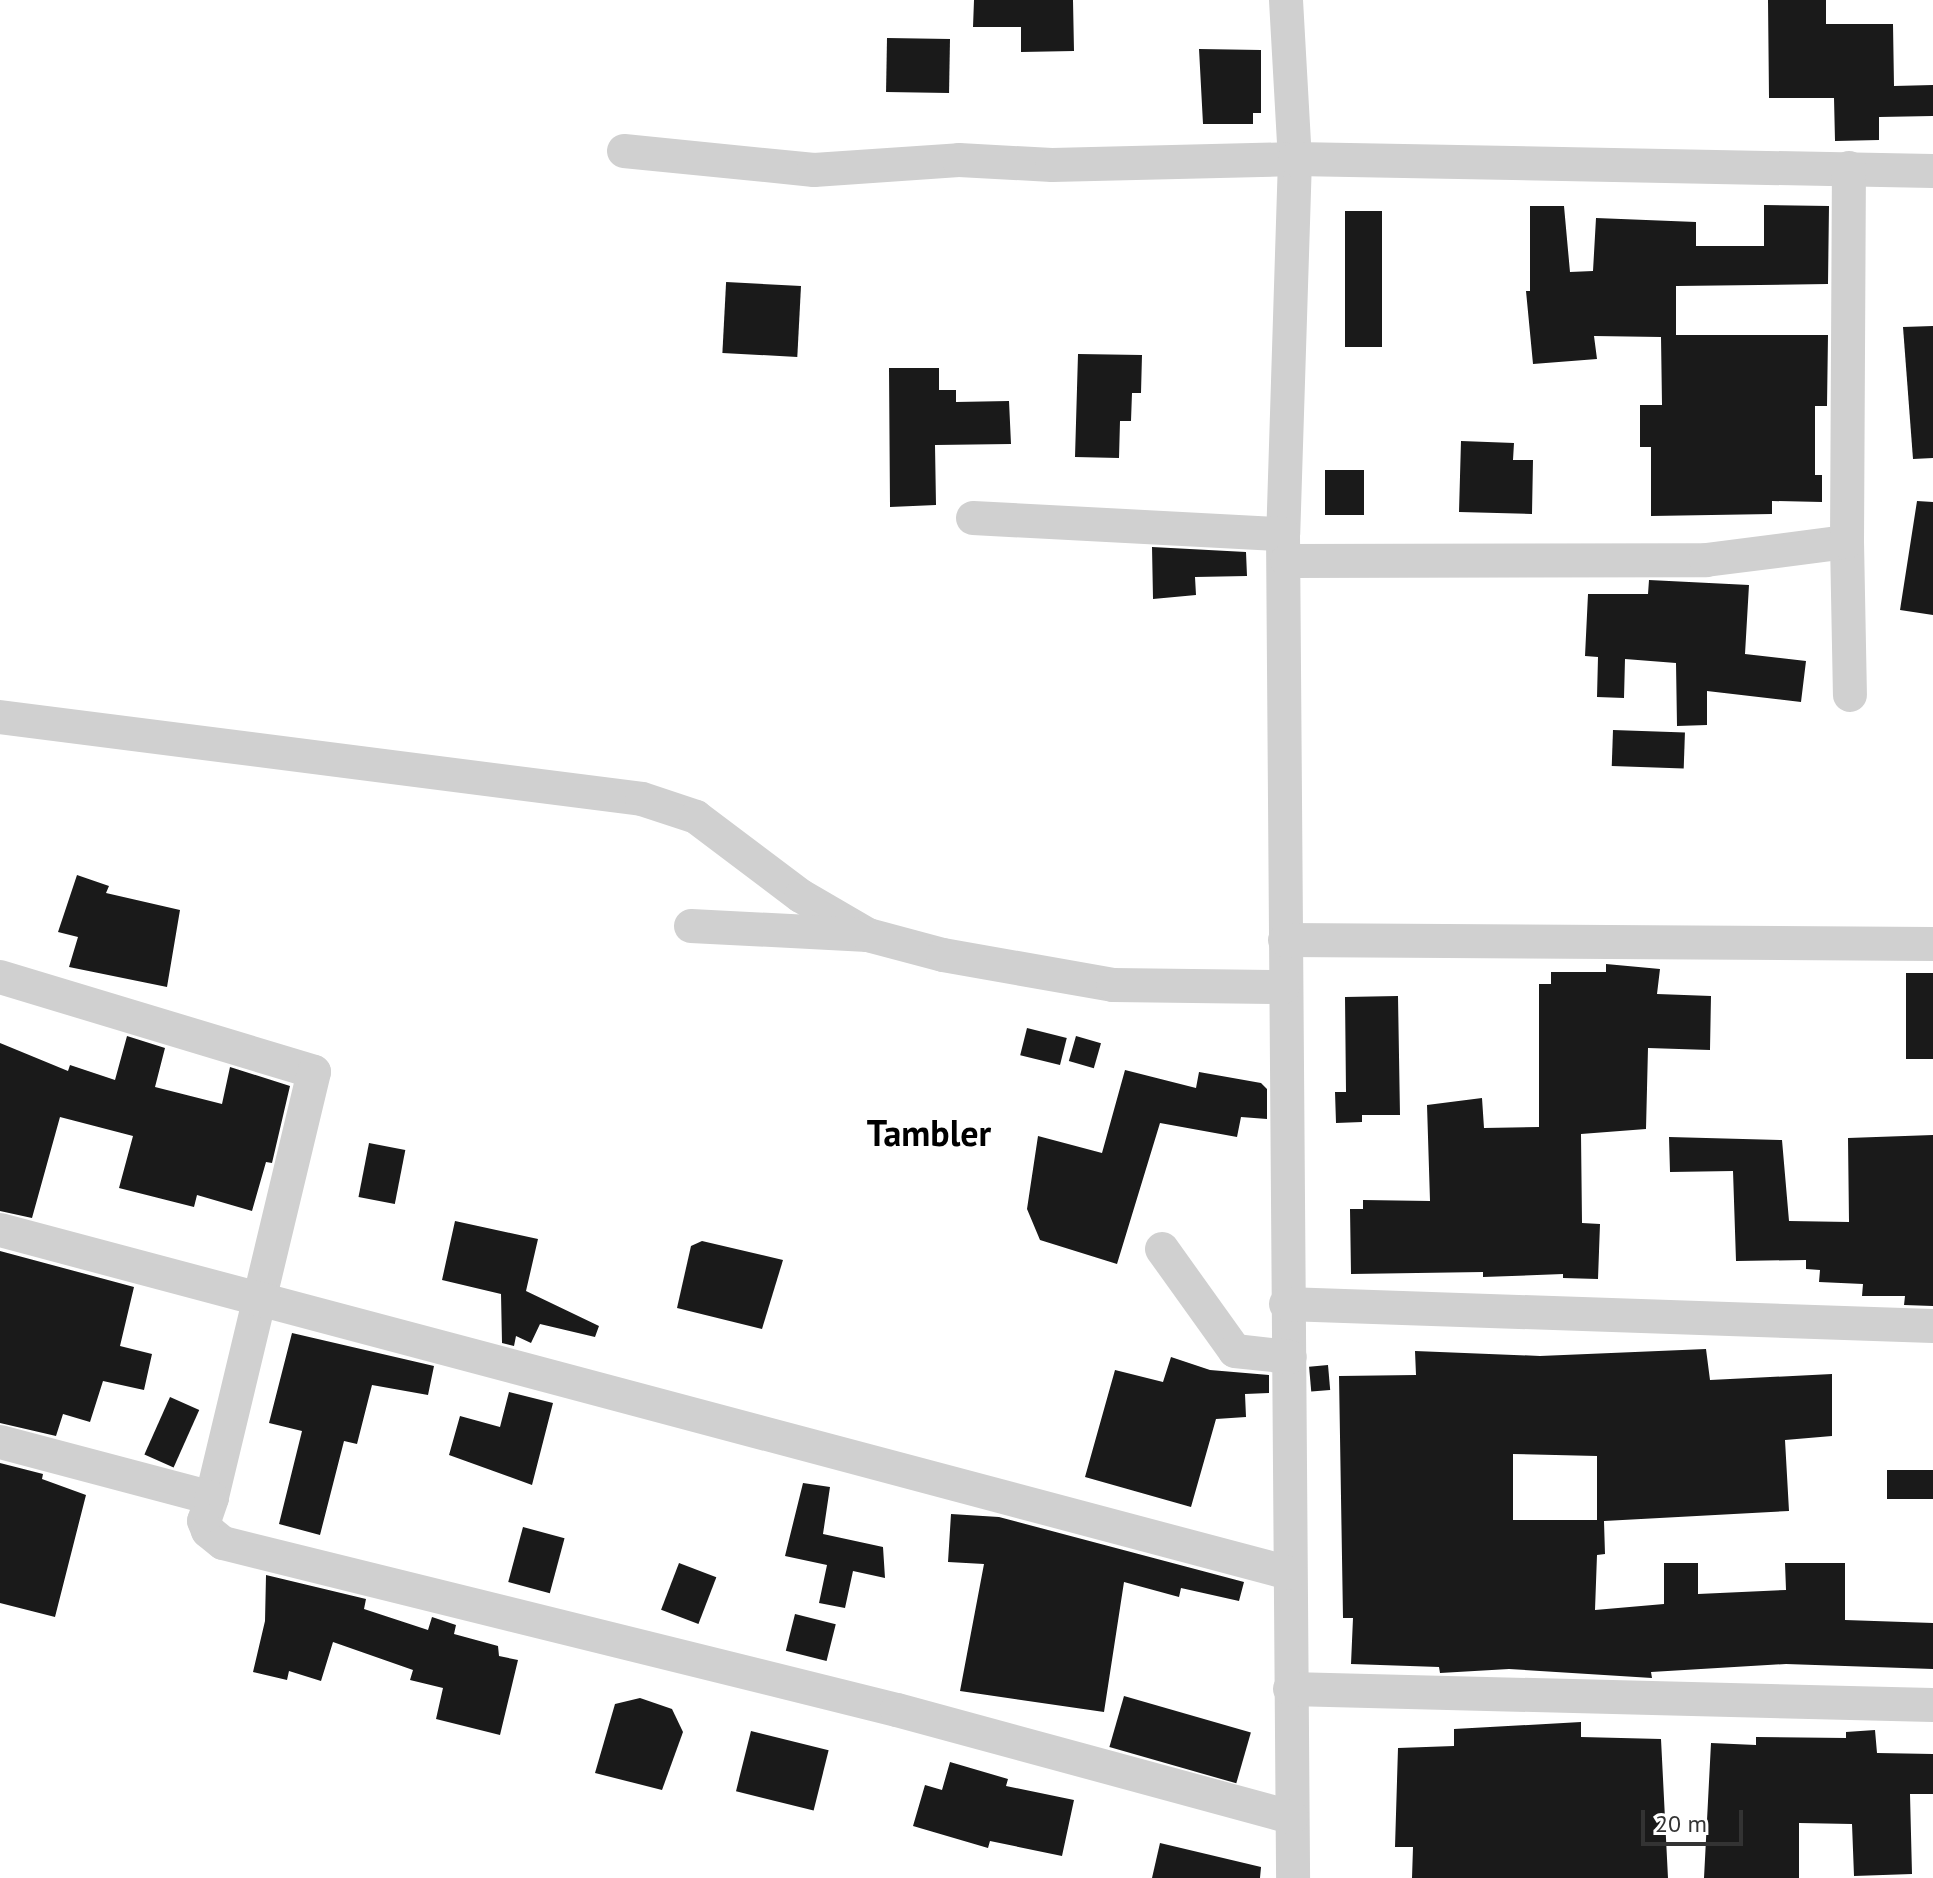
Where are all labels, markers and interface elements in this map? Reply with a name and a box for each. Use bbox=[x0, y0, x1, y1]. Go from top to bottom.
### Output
district label: Tambler bbox=[867, 1111, 991, 1155]
scale bar bbox=[1645, 1794, 1747, 1844]
text: 20 m bbox=[1655, 1808, 1707, 1839]

